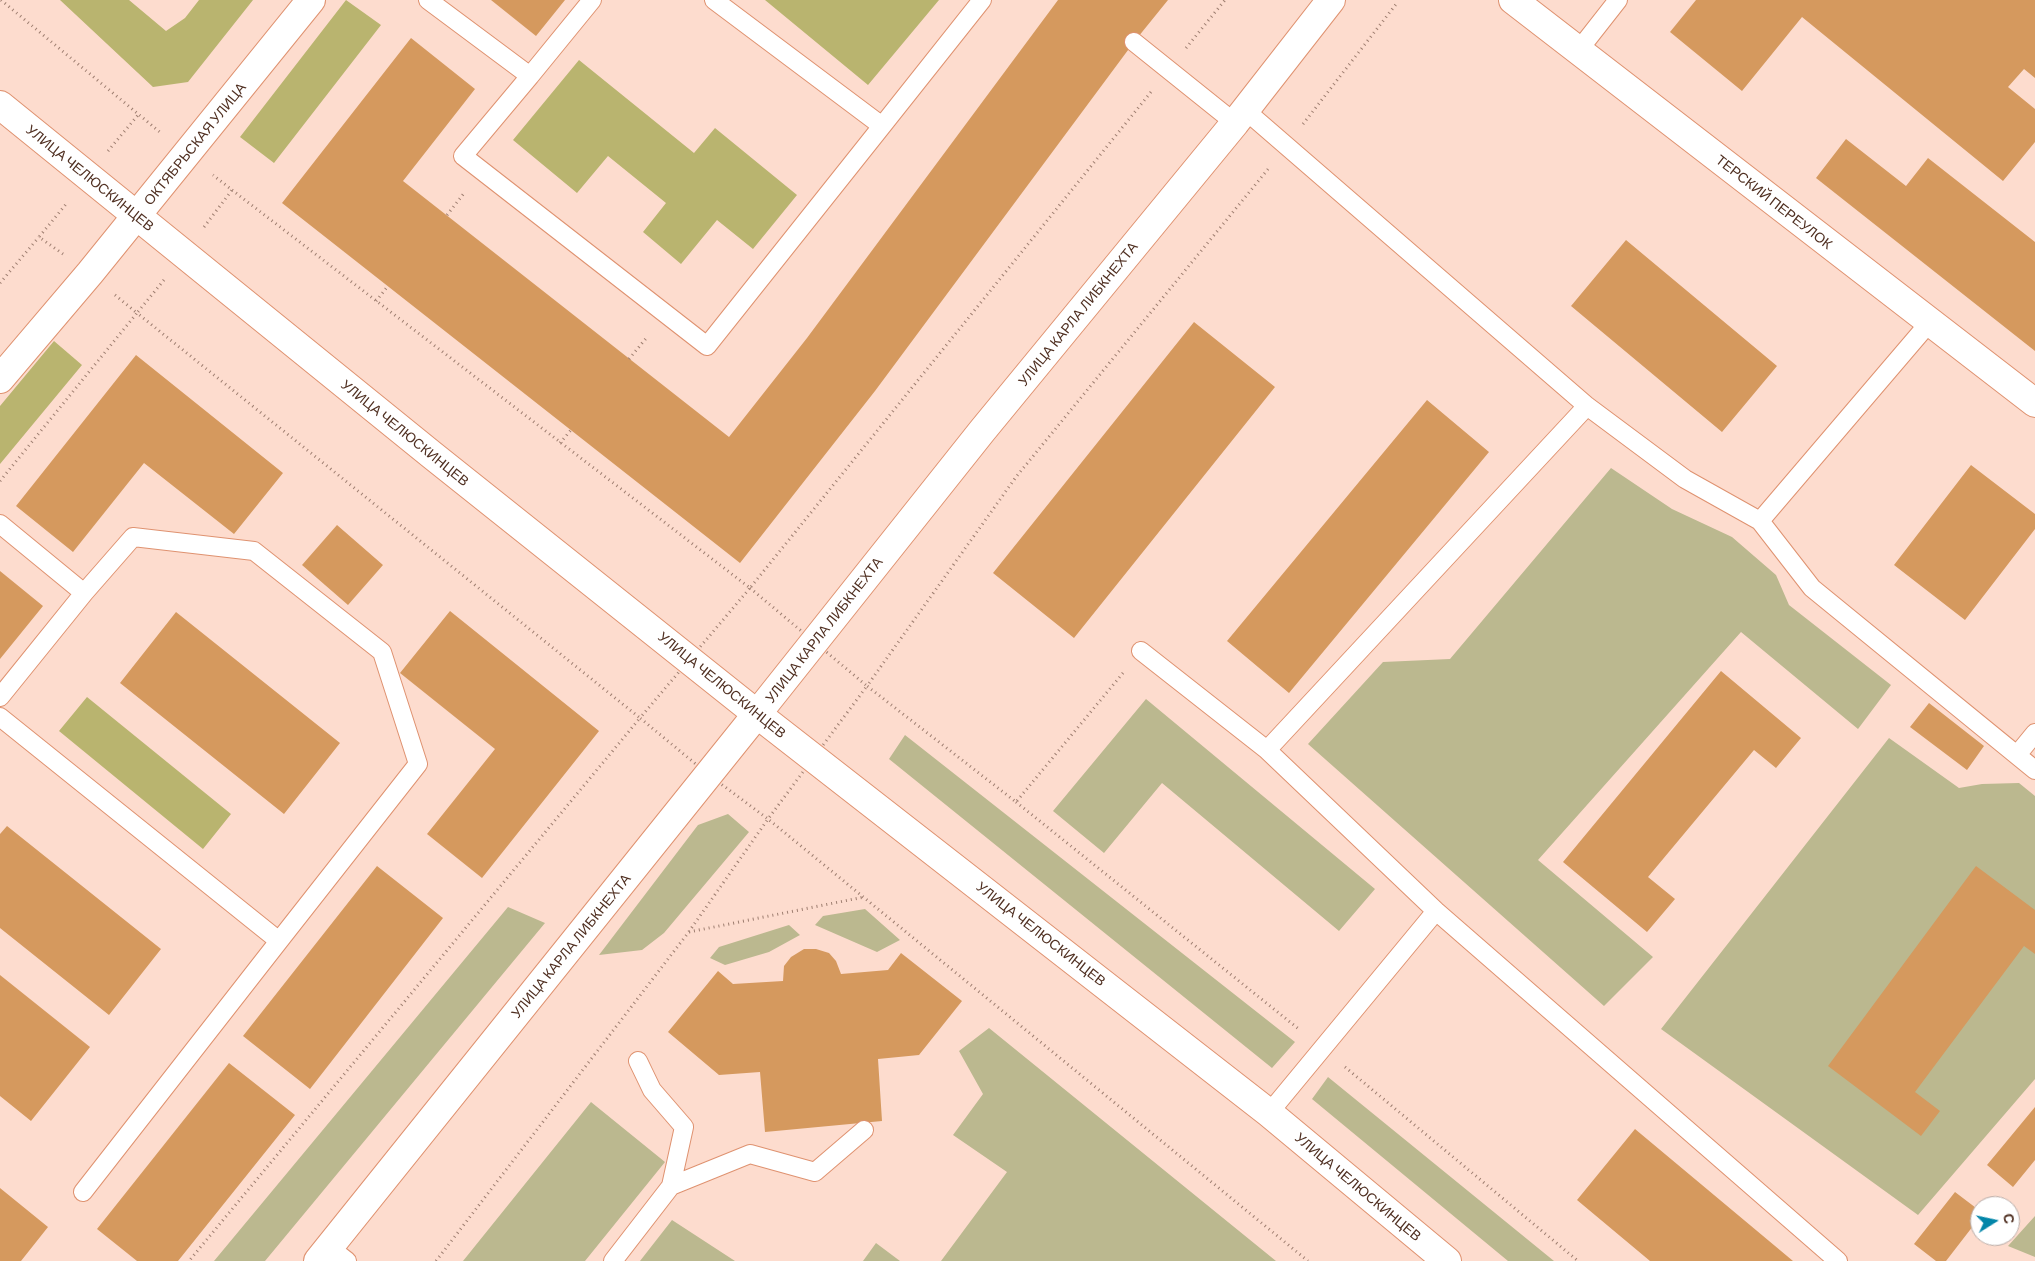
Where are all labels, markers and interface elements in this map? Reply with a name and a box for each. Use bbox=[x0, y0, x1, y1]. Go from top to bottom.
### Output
street label: ОКТЯБРЬСКАЯ УЛИЦА bbox=[140, 79, 250, 209]
street label: УЛИЦА ЧЕЛЮСКИНЦЕВ bbox=[23, 121, 157, 235]
street label: ТЕРСКИЙ ПЕРЕУЛОК bbox=[1712, 151, 1836, 253]
street label: УЛИЦА КАРЛА ЛИБКНЕХТА bbox=[1015, 239, 1141, 389]
street label: УЛИЦА ЧЕЛЮСКИНЦЕВ bbox=[338, 376, 472, 490]
street label: УЛИЦА КАРЛА ЛИБКНЕХТА bbox=[762, 554, 886, 706]
street label: УЛИЦА ЧЕЛЮСКИНЦЕВ bbox=[655, 628, 789, 742]
street label: УЛИЦА КАРЛА ЛИБКНЕХТА bbox=[508, 871, 634, 1021]
street label: УЛИЦА ЧЕЛЮСКИНЦЕВ bbox=[973, 878, 1109, 990]
street label: УЛИЦА ЧЕЛЮСКИНЦЕВ bbox=[1292, 1129, 1424, 1245]
north arrow bbox=[1970, 1196, 2020, 1246]
text: С bbox=[2000, 1212, 2019, 1225]

